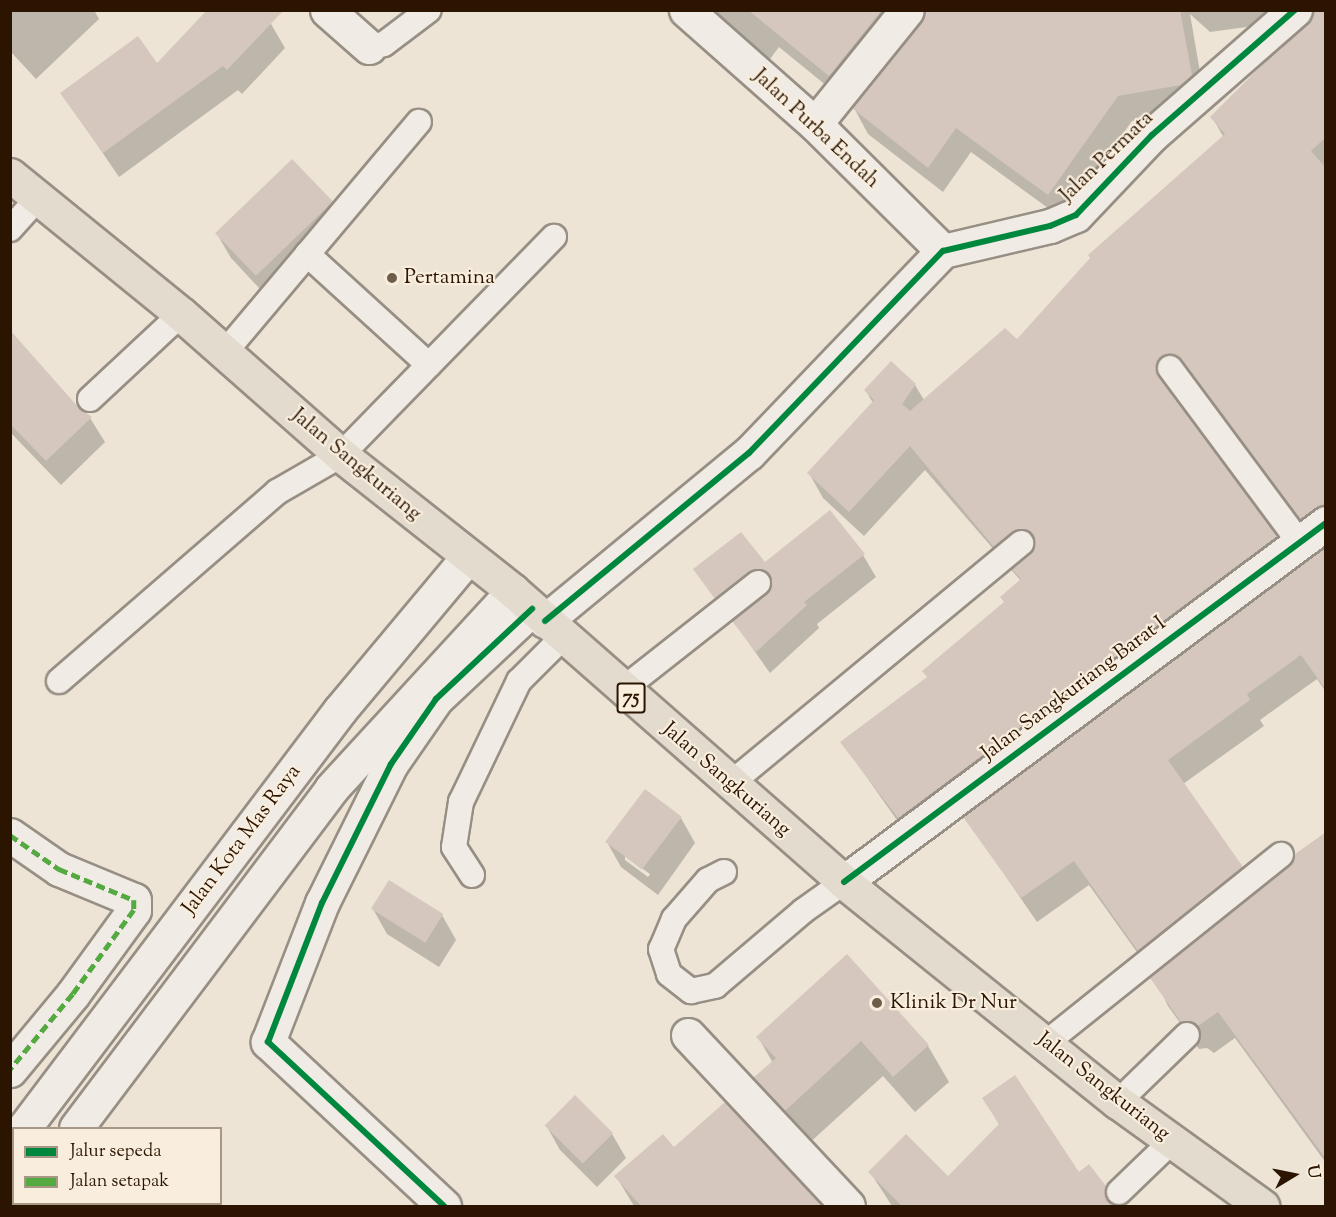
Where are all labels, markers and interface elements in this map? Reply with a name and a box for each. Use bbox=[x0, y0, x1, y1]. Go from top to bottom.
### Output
street label: Jalan Purba Endah bbox=[747, 64, 885, 194]
street label: Jalan Permata bbox=[1055, 106, 1159, 208]
place label: Pertamina bbox=[404, 265, 495, 291]
marker: Pertamina bbox=[385, 271, 399, 285]
street label: Jalan Sangkuriang bbox=[286, 403, 426, 527]
street label: Jalan Sangkuriang Barat I bbox=[977, 611, 1171, 767]
road number: 75 bbox=[616, 681, 646, 715]
street label: Jalan Sangkuriang bbox=[657, 717, 795, 843]
street label: Jalan Kota Mas Raya bbox=[177, 760, 307, 920]
place label: Klinik Dr Nur bbox=[890, 990, 1017, 1016]
marker: Klinik Dr Nur bbox=[868, 994, 886, 1012]
street label: Jalan Sangkuriang bbox=[1031, 1027, 1175, 1147]
legend bbox=[12, 1127, 222, 1205]
text: Jalur sepeda bbox=[70, 1139, 161, 1165]
north arrow bbox=[1264, 1145, 1324, 1205]
text: U bbox=[1300, 1163, 1325, 1180]
text: Jalan setapak bbox=[70, 1169, 169, 1195]

